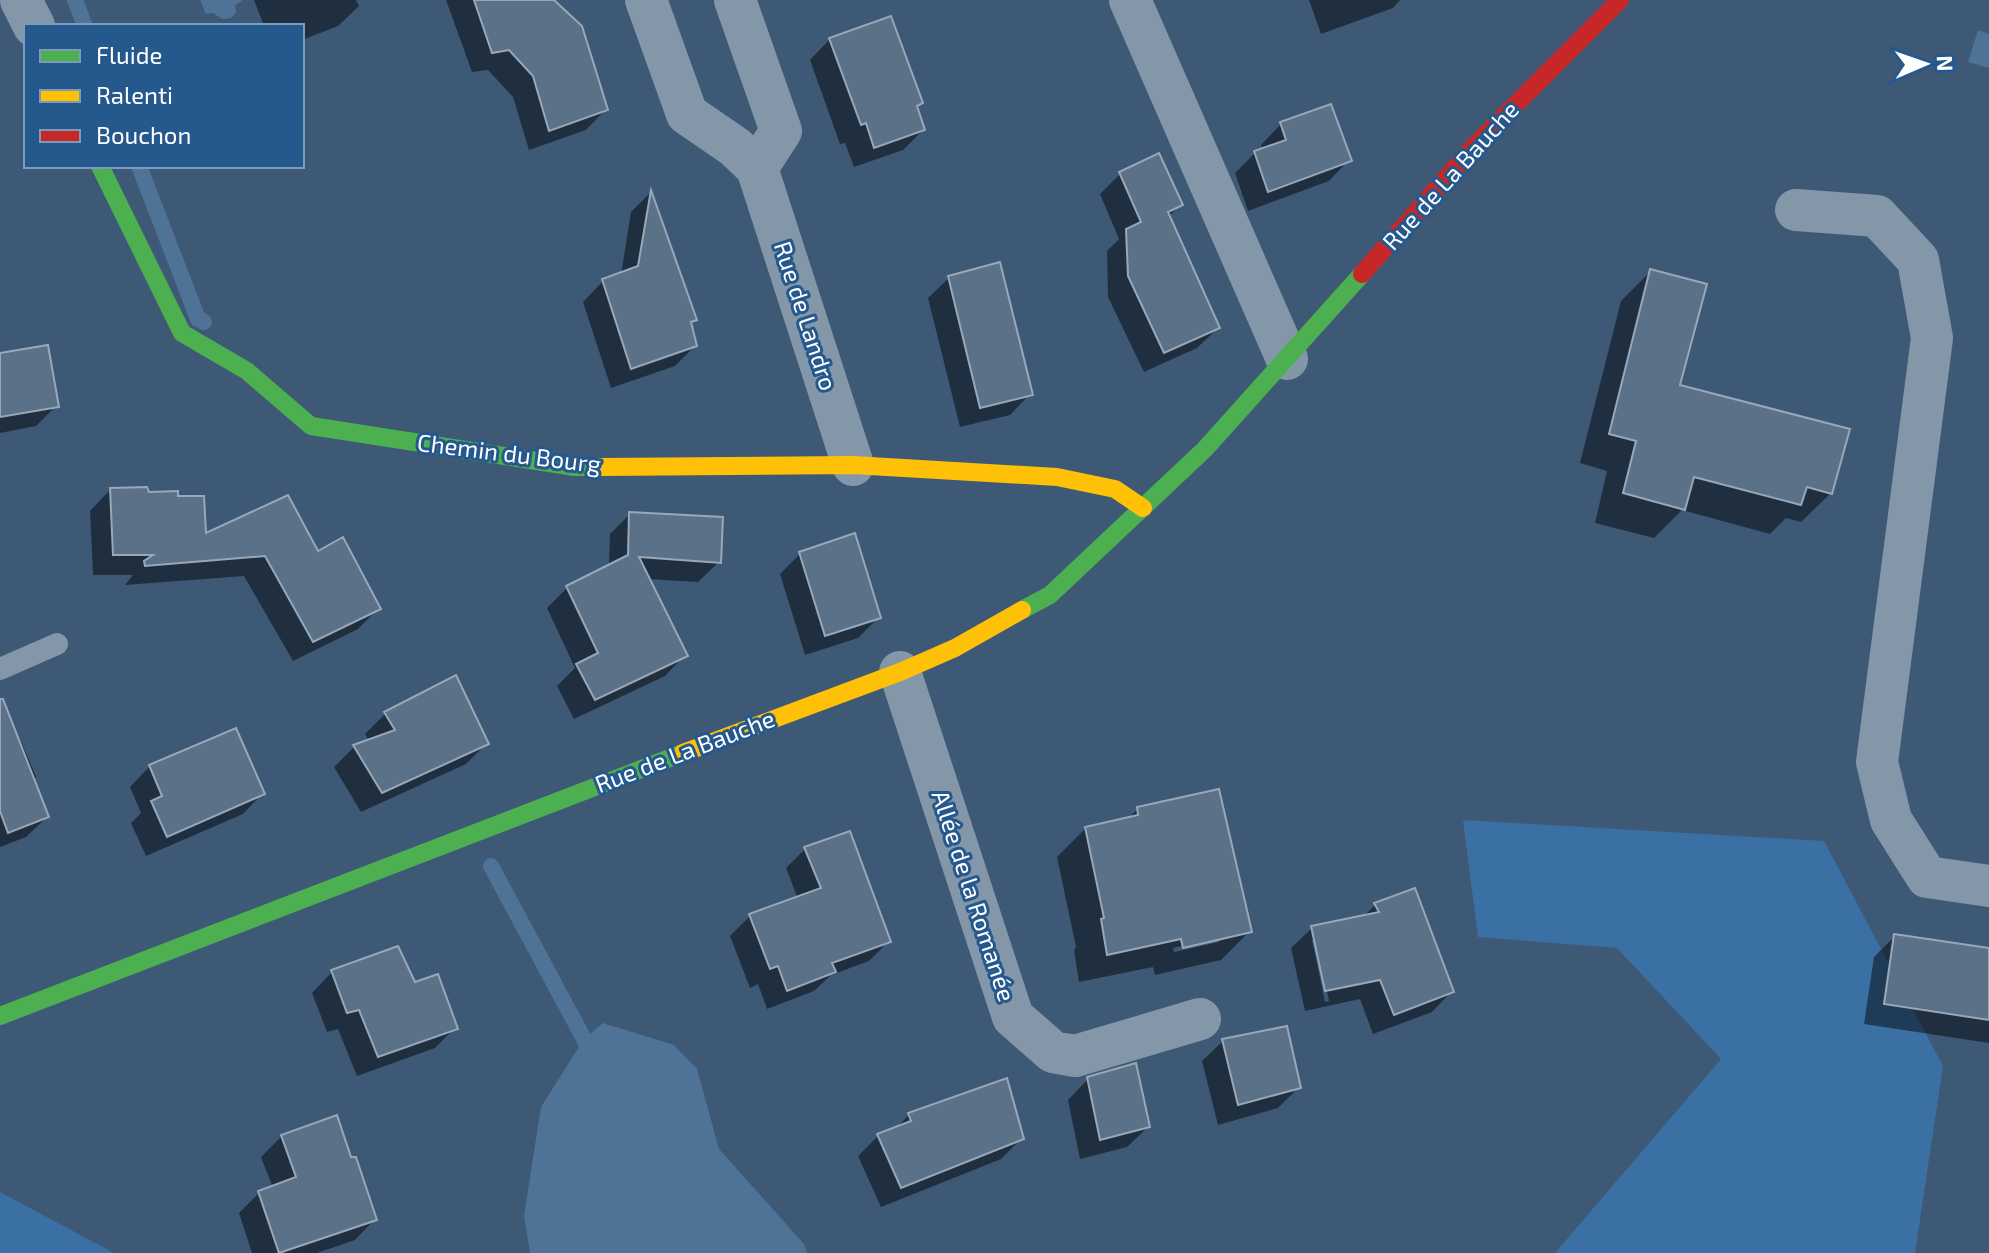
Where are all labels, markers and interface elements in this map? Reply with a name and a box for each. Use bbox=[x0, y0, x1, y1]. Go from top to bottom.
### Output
legend bbox=[24, 24, 304, 168]
north arrow bbox=[1885, 24, 1965, 104]
text: Fluide bbox=[96, 40, 162, 69]
text: N bbox=[1933, 55, 1959, 72]
text: Ralenti bbox=[96, 80, 173, 109]
street label: Rue de La Bauche bbox=[1376, 95, 1524, 255]
text: Bouchon bbox=[96, 120, 191, 149]
street label: Rue de Landro bbox=[769, 237, 844, 394]
street label: Chemin du Bourg bbox=[416, 427, 603, 478]
street label: Rue de La Bauche bbox=[591, 703, 778, 798]
street label: Allée de la Romanée bbox=[927, 786, 1022, 1005]

